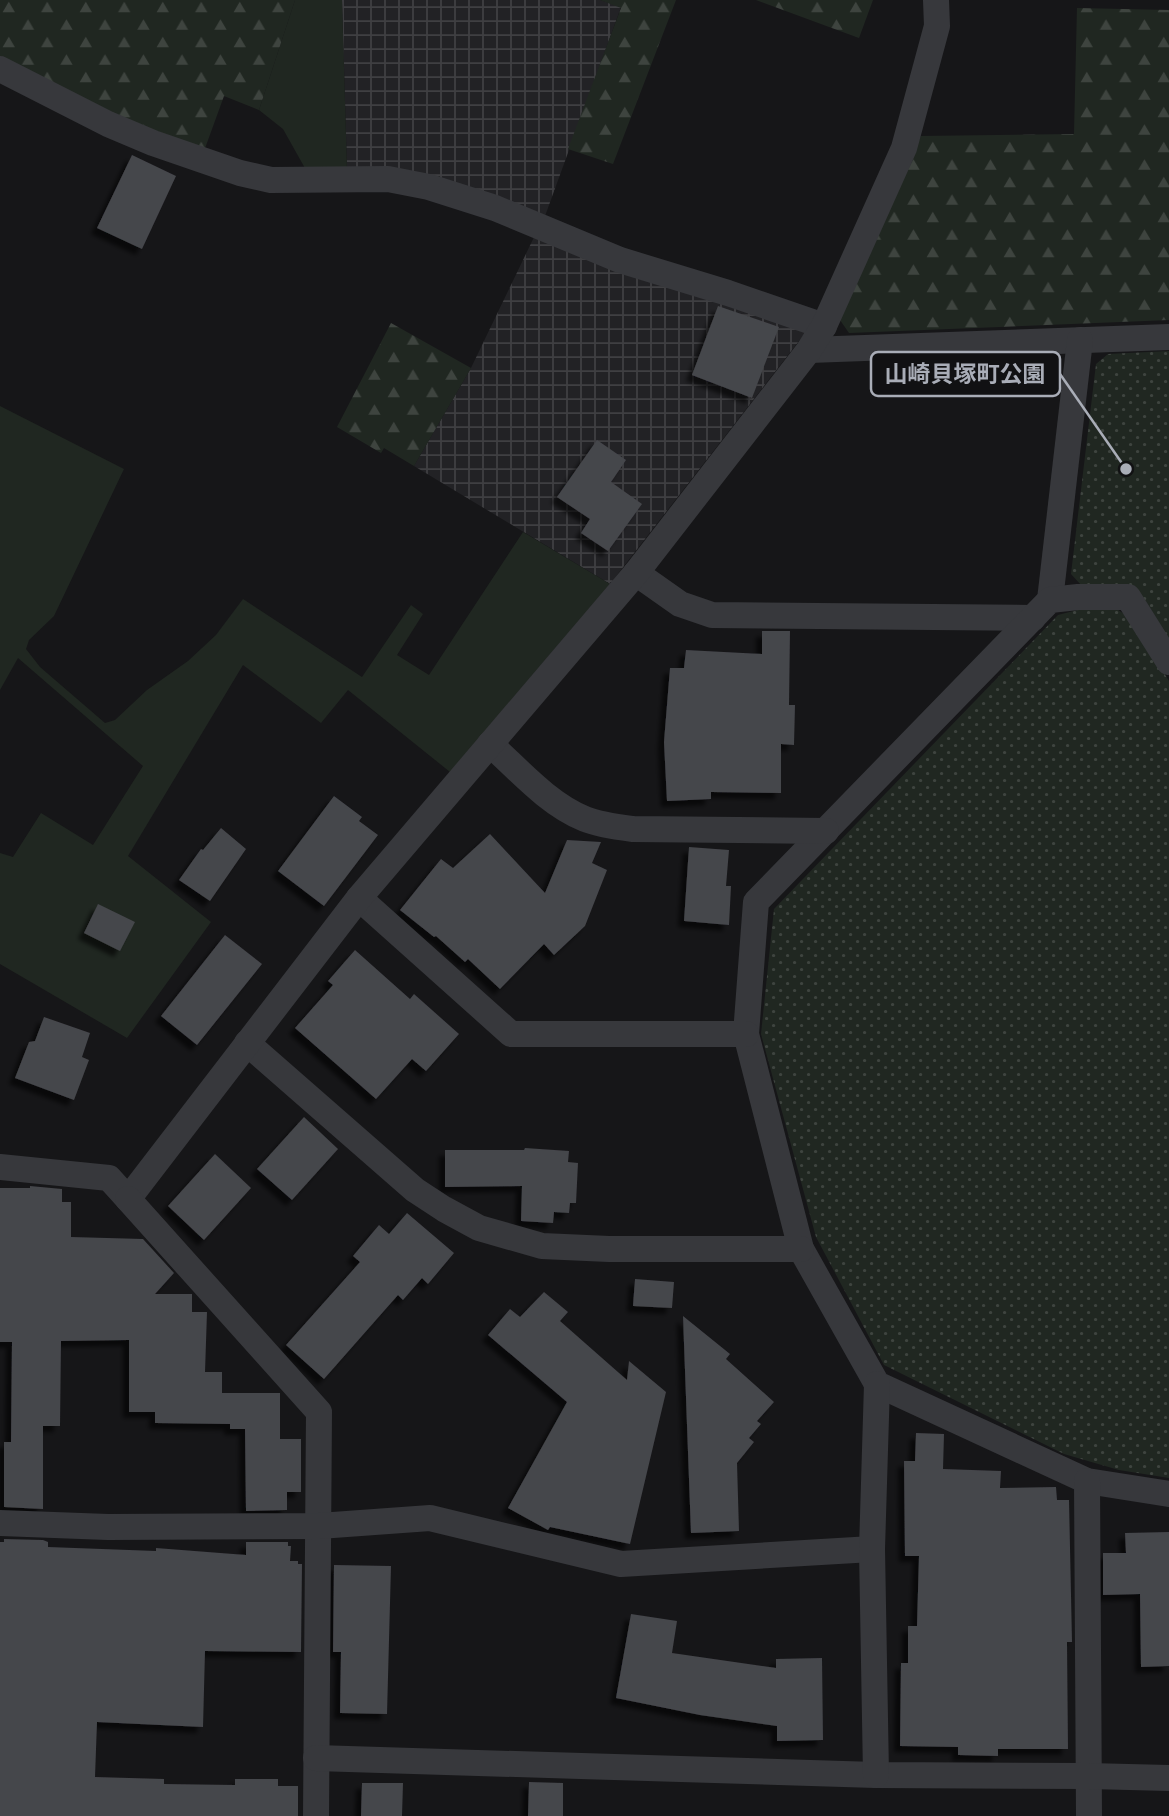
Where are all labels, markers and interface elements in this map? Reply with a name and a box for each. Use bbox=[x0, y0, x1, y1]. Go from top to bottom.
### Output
callout: 山崎貝塚町公園 bbox=[871, 352, 1060, 396]
text: 山崎貝塚町公園 bbox=[885, 360, 1046, 388]

